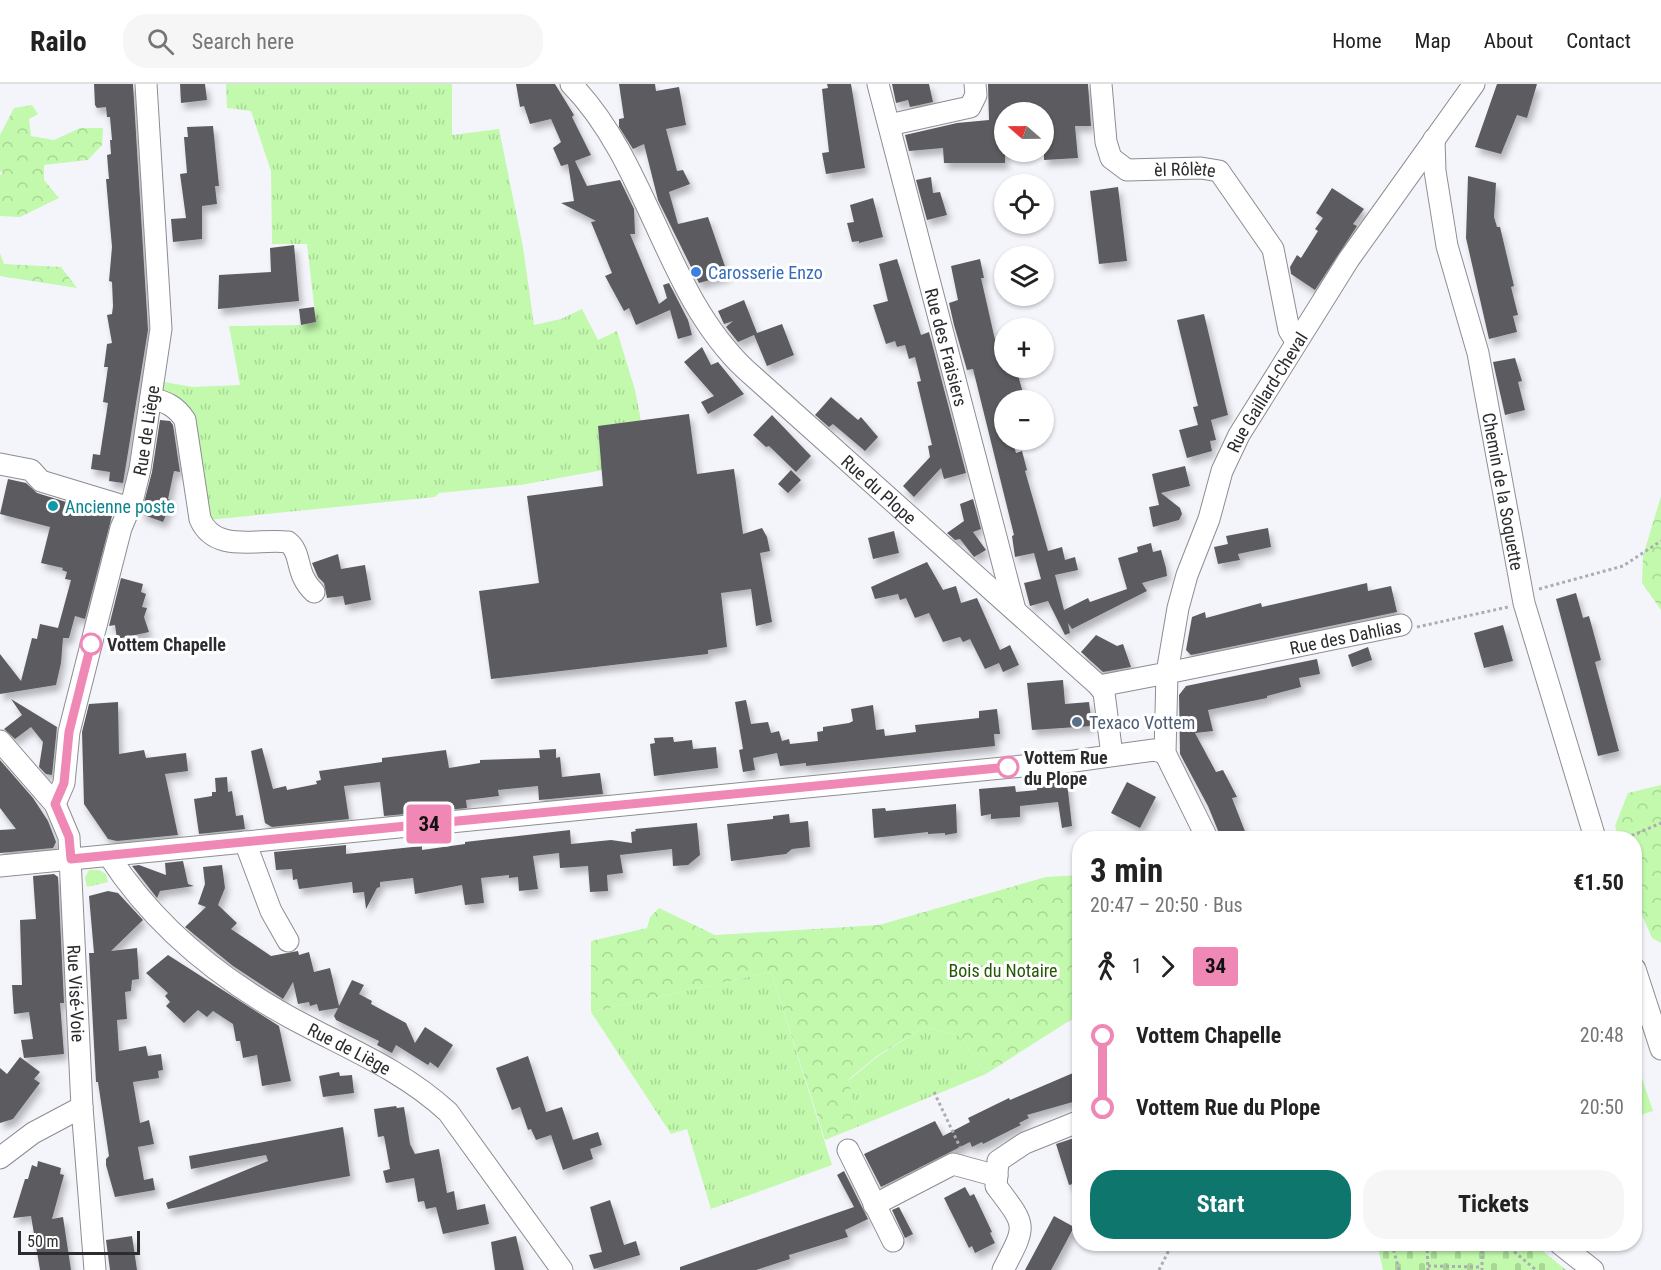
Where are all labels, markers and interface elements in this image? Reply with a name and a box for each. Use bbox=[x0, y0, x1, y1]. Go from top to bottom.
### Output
search box bbox=[123, 14, 543, 68]
text: Railo bbox=[30, 25, 87, 58]
icon: search bbox=[144, 25, 177, 58]
text: Search here bbox=[192, 29, 294, 54]
text: Home bbox=[1332, 29, 1382, 53]
text: Map bbox=[1415, 29, 1451, 53]
text: About bbox=[1484, 29, 1533, 53]
text: Contact bbox=[1566, 29, 1631, 53]
north arrow bbox=[994, 102, 1054, 162]
map controls bbox=[994, 102, 1054, 450]
street label: èl Rôlète bbox=[1154, 157, 1217, 181]
button: locate bbox=[994, 174, 1054, 234]
button: layers bbox=[994, 246, 1054, 306]
place label: Carosserie Enzo bbox=[708, 262, 823, 283]
marker: Carosserie Enzo bbox=[689, 265, 703, 279]
street label: Rue des Fraisiers bbox=[921, 286, 972, 409]
button: + bbox=[994, 318, 1054, 378]
street label: Rue Gaillard-Cheval bbox=[1222, 328, 1311, 456]
street label: Rue de Liège bbox=[128, 384, 163, 478]
button: − bbox=[994, 390, 1054, 450]
street label: Chemin de la Soquette bbox=[1479, 411, 1528, 572]
street label: Rue du Plope bbox=[838, 450, 921, 528]
place label: Ancienne poste bbox=[65, 496, 175, 517]
marker: Ancienne poste bbox=[46, 499, 60, 513]
street label: Rue des Dahlias bbox=[1288, 615, 1403, 658]
marker: Vottem Chapelle bbox=[80, 633, 102, 655]
place label: Vottem Chapelle bbox=[107, 634, 226, 655]
place label: Texaco Vottem bbox=[1089, 712, 1195, 733]
marker: Texaco Vottem bbox=[1070, 715, 1084, 729]
place label: Vottem Rue du Plope bbox=[1024, 747, 1108, 789]
marker: Vottem Rue du Plope bbox=[997, 756, 1019, 778]
line badge: 34 bbox=[402, 804, 456, 844]
text: 34 bbox=[418, 812, 440, 836]
text: 3 min bbox=[1090, 851, 1163, 890]
text: €1.50 bbox=[1573, 870, 1624, 895]
text: 20:47 – 20:50 · Bus bbox=[1090, 893, 1243, 917]
street label: Rue Visé-Voie bbox=[64, 944, 89, 1043]
icon: walk bbox=[1090, 950, 1123, 983]
icon: forward bbox=[1151, 950, 1184, 983]
text: 1 bbox=[1132, 954, 1142, 978]
text: 34 bbox=[1205, 954, 1226, 978]
park label: Bois du Notaire bbox=[948, 960, 1058, 981]
street label: Rue de Liège bbox=[304, 1018, 395, 1079]
text: Vottem Chapelle bbox=[1136, 1023, 1281, 1048]
text: 20:48 bbox=[1580, 1023, 1624, 1047]
text: Vottem Rue du Plope bbox=[1136, 1095, 1320, 1120]
text: 20:50 bbox=[1580, 1095, 1624, 1119]
button: Start bbox=[1090, 1170, 1351, 1239]
button: Tickets bbox=[1363, 1170, 1624, 1239]
scale bar bbox=[18, 1228, 140, 1256]
text: 50 m bbox=[27, 1232, 59, 1251]

